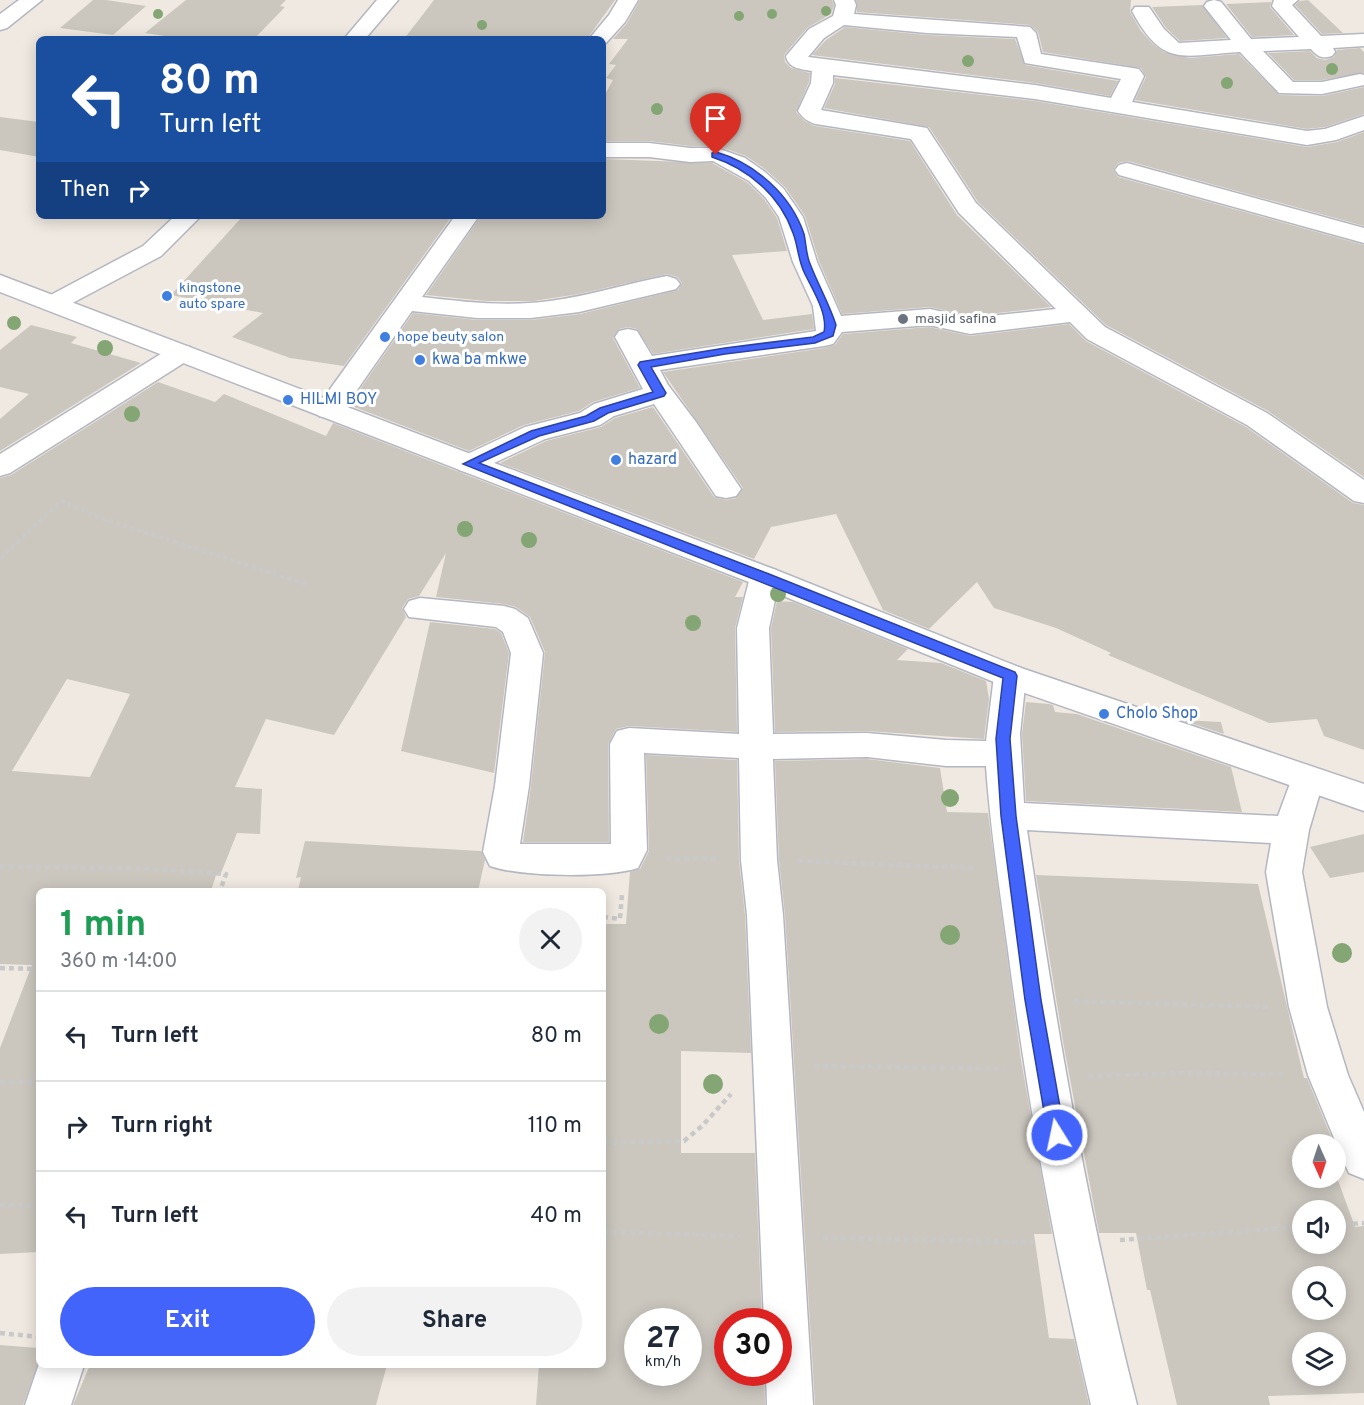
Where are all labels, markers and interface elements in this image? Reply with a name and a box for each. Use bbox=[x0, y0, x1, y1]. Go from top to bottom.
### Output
text: 80 m bbox=[159, 56, 260, 109]
icon: left bbox=[60, 60, 138, 138]
pin bbox=[690, 93, 741, 155]
icon: arrive bbox=[699, 102, 732, 135]
text: Turn left bbox=[159, 108, 261, 142]
icon: right bbox=[122, 174, 155, 207]
text: Then bbox=[60, 177, 110, 204]
place label: kingstone auto spare bbox=[179, 280, 245, 313]
marker: kingstone auto spare bbox=[160, 289, 174, 303]
place label: masjid safina bbox=[915, 311, 996, 328]
marker: masjid safina bbox=[896, 312, 910, 326]
place label: hope beuty salon bbox=[397, 329, 504, 346]
marker: hope beuty salon bbox=[378, 330, 392, 344]
place label: kwa ba mkwe bbox=[432, 350, 527, 370]
marker: kwa ba mkwe bbox=[413, 353, 427, 367]
place label: HILMI BOY bbox=[300, 390, 377, 410]
marker: HILMI BOY bbox=[281, 393, 295, 407]
place label: hazard bbox=[628, 450, 677, 470]
marker: hazard bbox=[609, 453, 623, 467]
place label: Cholo Shop bbox=[1116, 704, 1198, 724]
marker: Cholo Shop bbox=[1097, 707, 1111, 721]
text: 1 min bbox=[60, 903, 146, 949]
button: close bbox=[519, 908, 582, 971]
text: 360 m · 14:00 bbox=[60, 949, 177, 975]
icon: left bbox=[60, 1020, 93, 1053]
text: Turn left bbox=[111, 1023, 199, 1050]
text: 80 m bbox=[531, 1023, 582, 1050]
position arrow bbox=[1025, 1103, 1089, 1167]
icon: right bbox=[60, 1110, 93, 1143]
text: Turn right bbox=[111, 1113, 213, 1140]
text: 110 m bbox=[528, 1113, 582, 1140]
north arrow bbox=[1292, 1134, 1346, 1188]
map controls bbox=[1292, 1134, 1346, 1386]
icon: left bbox=[60, 1200, 93, 1233]
button: sound bbox=[1292, 1200, 1346, 1254]
text: Turn left bbox=[111, 1203, 199, 1230]
text: 40 m bbox=[530, 1203, 582, 1230]
button: search bbox=[1292, 1266, 1346, 1320]
button: Exit bbox=[60, 1287, 315, 1356]
button: Share bbox=[327, 1287, 582, 1356]
speed limit sign: 30 bbox=[714, 1308, 792, 1386]
text: 27 bbox=[646, 1321, 680, 1358]
button: layers bbox=[1292, 1332, 1346, 1386]
text: km/h bbox=[645, 1353, 681, 1372]

